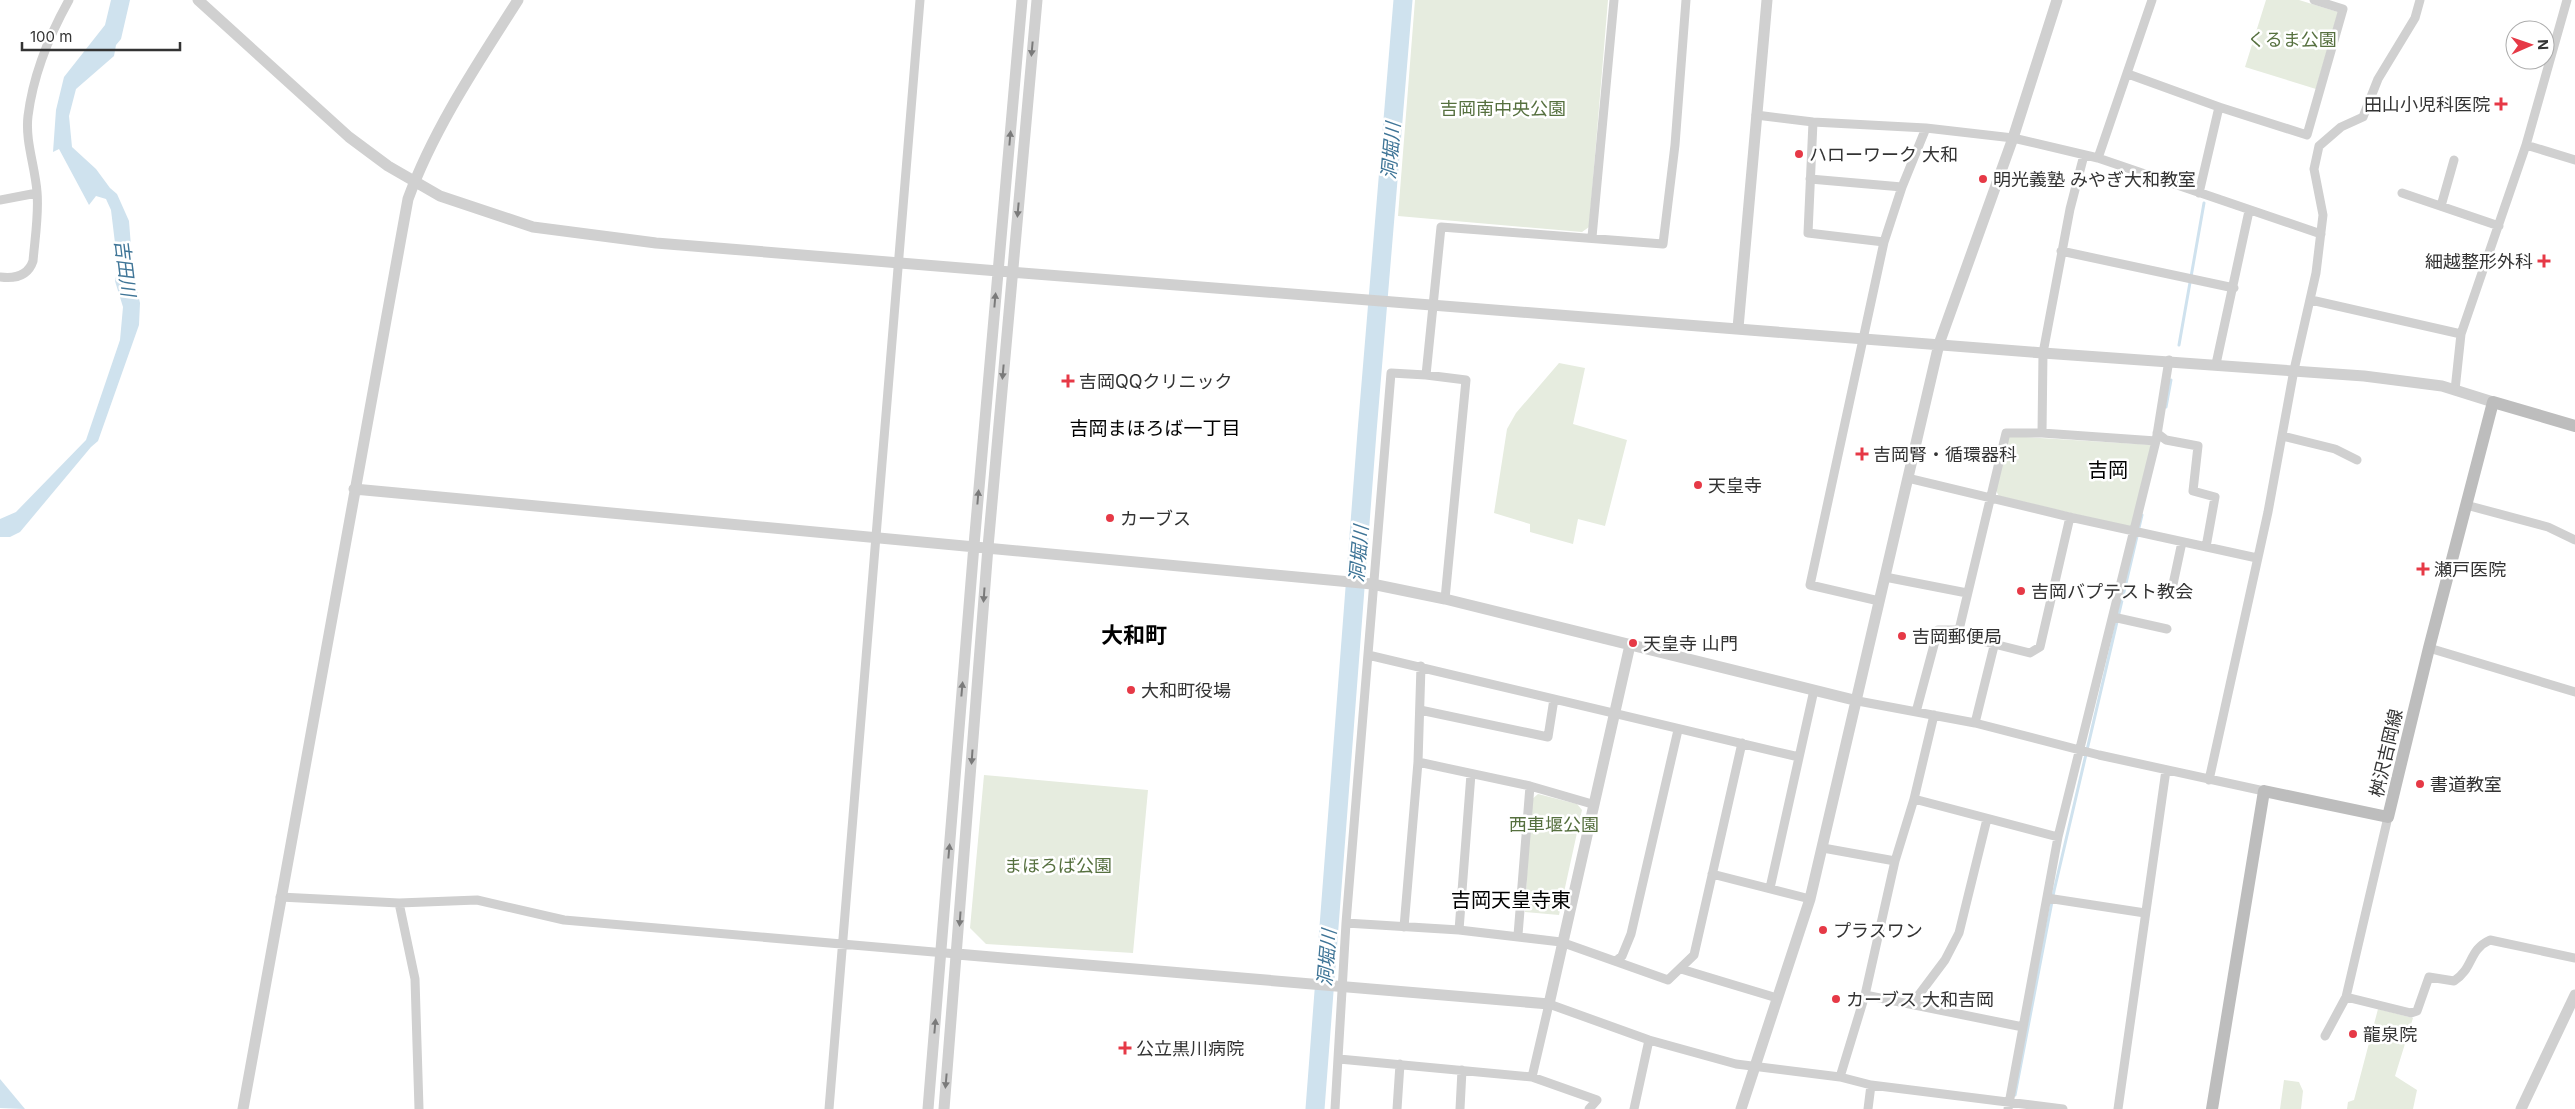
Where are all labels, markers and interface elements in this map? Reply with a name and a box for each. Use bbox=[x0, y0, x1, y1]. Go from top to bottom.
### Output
scale bar bbox=[22, 20, 180, 52]
north arrow bbox=[2505, 20, 2555, 70]
text: 100 m bbox=[30, 27, 72, 46]
park label: くるま公園 bbox=[2247, 29, 2337, 50]
text: N bbox=[2535, 39, 2552, 50]
one-way arrow bbox=[1028, 41, 1036, 57]
place label: 田山小児科医院 bbox=[2364, 94, 2490, 115]
marker: 田山小児科医院 bbox=[2494, 97, 2508, 111]
park label: 吉岡南中央公園 bbox=[1440, 98, 1566, 119]
water label: 洞堀川 bbox=[1377, 120, 1405, 180]
one-way arrow bbox=[1006, 130, 1014, 146]
place label: ハローワーク 大和 bbox=[1809, 144, 1958, 165]
marker: ハローワーク 大和 bbox=[1793, 148, 1805, 160]
place label: 明光義塾 みやぎ大和教室 bbox=[1993, 169, 2196, 190]
marker: 明光義塾 みやぎ大和教室 bbox=[1977, 173, 1989, 185]
one-way arrow bbox=[1014, 203, 1022, 219]
water label: 吉田川 bbox=[110, 238, 140, 300]
place label: 細越整形外科 bbox=[2425, 251, 2533, 272]
marker: 細越整形外科 bbox=[2537, 254, 2551, 268]
one-way arrow bbox=[992, 292, 1000, 308]
one-way arrow bbox=[999, 365, 1007, 381]
place label: 吉岡QQクリニック bbox=[1079, 371, 1233, 392]
marker: 吉岡QQクリニック bbox=[1061, 374, 1075, 388]
district label: 吉岡まほろば一丁目 bbox=[1069, 417, 1241, 440]
place label: 吉岡腎・循環器科 bbox=[1873, 444, 2017, 465]
marker: 吉岡腎・循環器科 bbox=[1855, 447, 1869, 461]
district label: 吉岡 bbox=[2088, 458, 2128, 482]
place label: 天皇寺 bbox=[1708, 475, 1762, 496]
marker: 天皇寺 bbox=[1692, 479, 1704, 491]
one-way arrow bbox=[974, 488, 982, 504]
place label: カーブス bbox=[1120, 508, 1191, 529]
marker: カーブス bbox=[1104, 512, 1116, 524]
water label: 洞堀川 bbox=[1345, 523, 1373, 583]
place label: 瀬戸医院 bbox=[2434, 559, 2506, 580]
marker: 瀬戸医院 bbox=[2416, 562, 2430, 576]
place label: 吉岡バプテスト教会 bbox=[2031, 581, 2193, 602]
marker: 吉岡バプテスト教会 bbox=[2015, 585, 2027, 597]
one-way arrow bbox=[980, 588, 988, 604]
district label: 大和町 bbox=[1101, 622, 1167, 648]
place label: 吉岡郵便局 bbox=[1912, 626, 2002, 647]
marker: 吉岡郵便局 bbox=[1896, 630, 1908, 642]
place label: 天皇寺 山門 bbox=[1643, 633, 1738, 654]
marker: 天皇寺 山門 bbox=[1627, 637, 1639, 649]
place label: 大和町役場 bbox=[1141, 680, 1231, 701]
one-way arrow bbox=[959, 681, 967, 697]
marker: 大和町役場 bbox=[1125, 684, 1137, 696]
street label: 桝沢吉岡線 bbox=[2366, 707, 2406, 799]
one-way arrow bbox=[968, 750, 976, 766]
place label: 書道教室 bbox=[2430, 774, 2502, 795]
marker: 書道教室 bbox=[2414, 778, 2426, 790]
park label: 西車堰公園 bbox=[1509, 814, 1599, 835]
one-way arrow bbox=[946, 843, 954, 859]
park label: まほろば公園 bbox=[1004, 855, 1112, 876]
district label: 吉岡天皇寺東 bbox=[1451, 888, 1571, 912]
one-way arrow bbox=[955, 912, 963, 928]
place label: プラスワン bbox=[1833, 920, 1923, 941]
marker: プラスワン bbox=[1817, 924, 1829, 936]
water label: 洞堀川 bbox=[1313, 927, 1341, 987]
place label: カーブス 大和吉岡 bbox=[1846, 989, 1994, 1010]
marker: カーブス 大和吉岡 bbox=[1830, 993, 1842, 1005]
one-way arrow bbox=[931, 1017, 939, 1033]
place label: 龍泉院 bbox=[2363, 1024, 2417, 1045]
marker: 龍泉院 bbox=[2347, 1028, 2359, 1040]
place label: 公立黒川病院 bbox=[1136, 1038, 1244, 1059]
marker: 公立黒川病院 bbox=[1118, 1041, 1132, 1055]
one-way arrow bbox=[942, 1074, 950, 1090]

